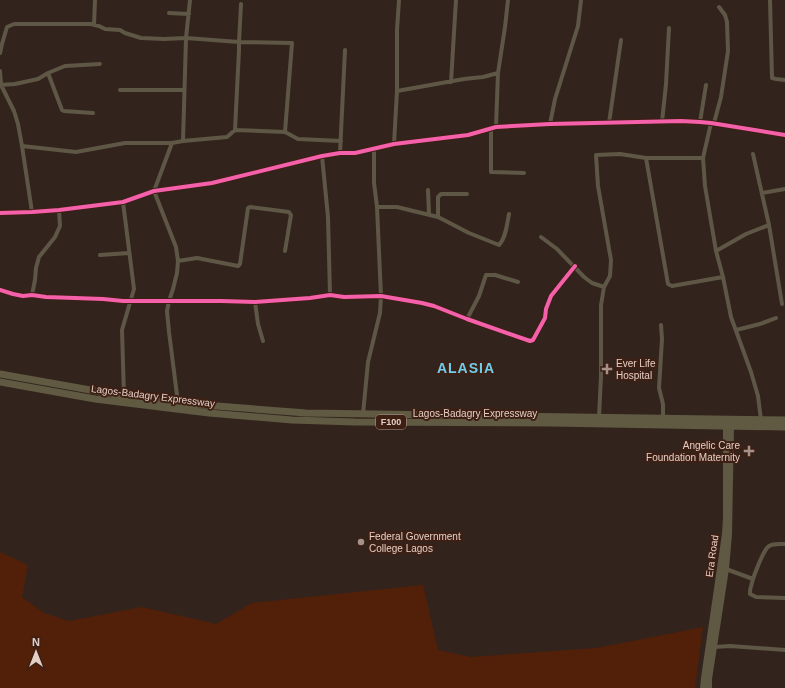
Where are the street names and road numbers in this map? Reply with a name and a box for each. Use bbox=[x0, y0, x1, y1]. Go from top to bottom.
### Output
street label: Lagos-Badagry Expressway bbox=[91, 383, 215, 409]
street label: Lagos-Badagry Expressway bbox=[413, 408, 537, 419]
road number: F100 bbox=[376, 415, 406, 429]
street label: Era Road bbox=[704, 534, 720, 578]

